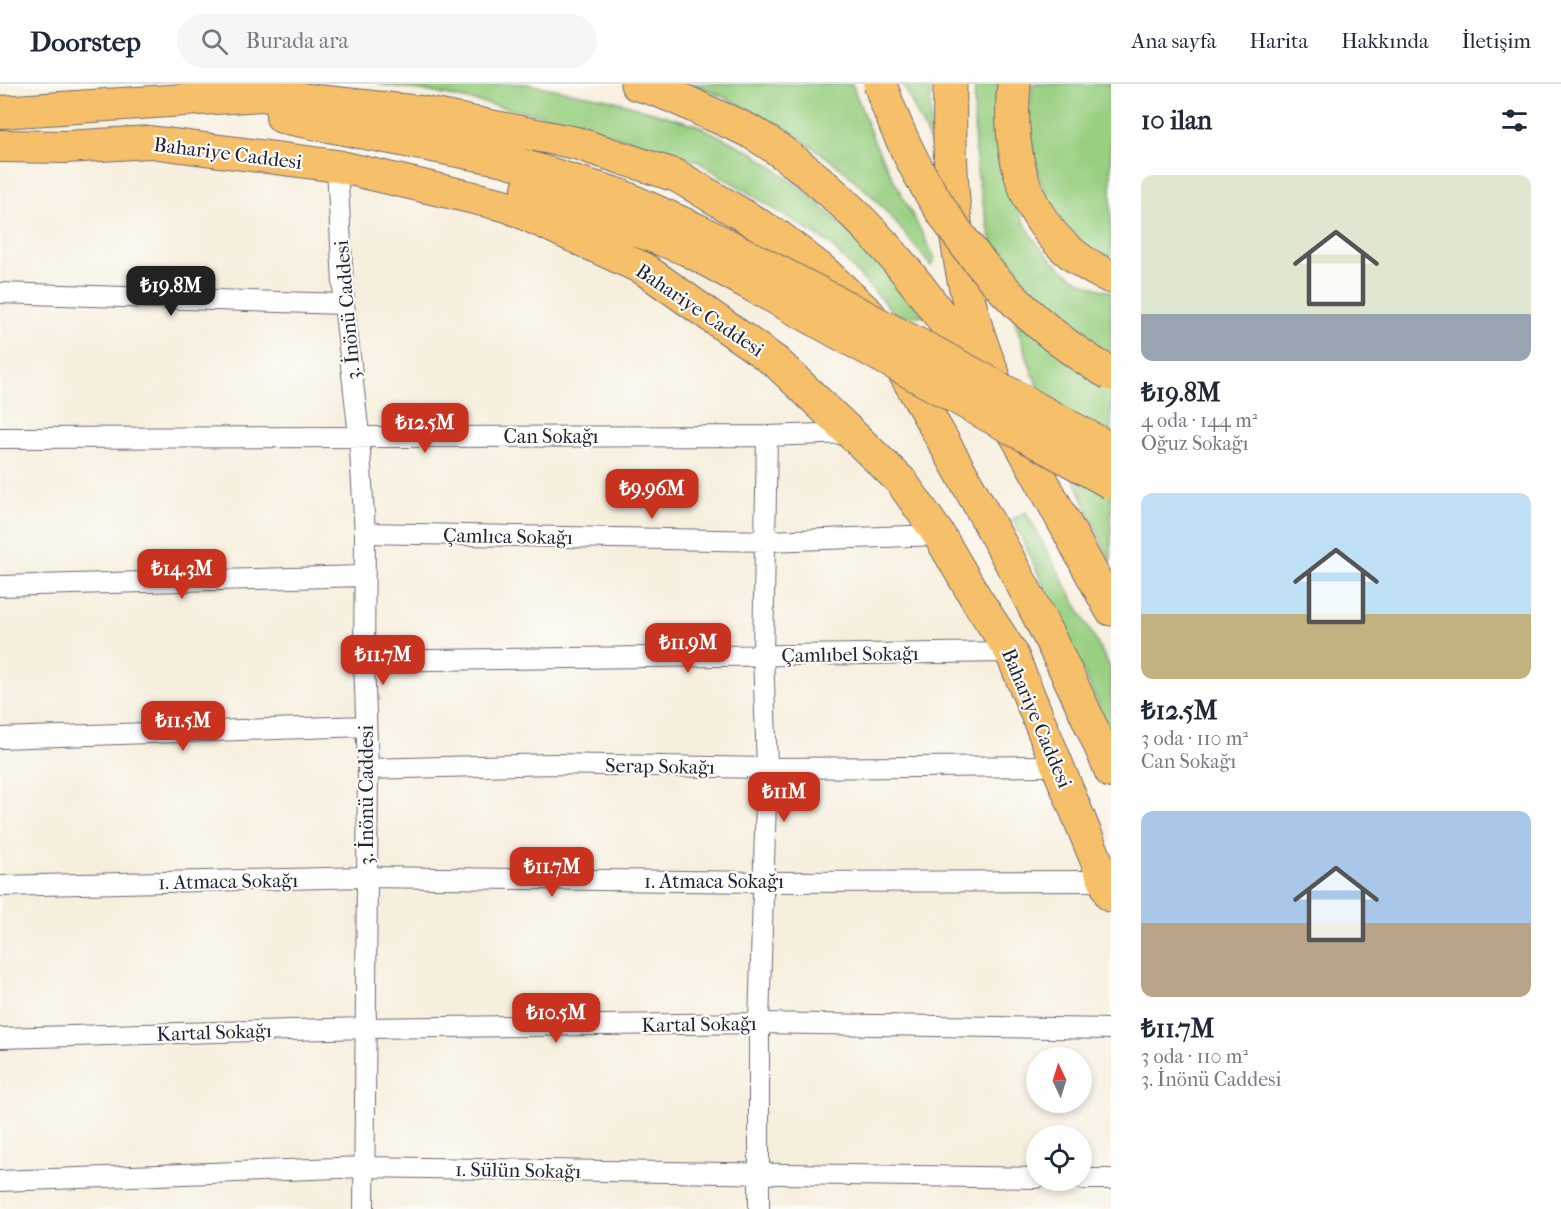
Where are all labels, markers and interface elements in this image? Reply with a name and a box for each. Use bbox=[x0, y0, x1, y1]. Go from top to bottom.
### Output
search box bbox=[177, 14, 597, 68]
text: Doorstep bbox=[30, 25, 141, 58]
icon: search bbox=[198, 25, 231, 58]
text: Burada ara bbox=[246, 28, 349, 54]
text: Ana sayfa bbox=[1132, 29, 1217, 53]
text: Harita bbox=[1250, 29, 1308, 53]
text: Hakkında bbox=[1341, 29, 1429, 53]
text: İletişim bbox=[1462, 29, 1531, 53]
icon: filters bbox=[1498, 104, 1531, 137]
text: 10 ilan bbox=[1141, 105, 1212, 136]
street label: Bahariye Caddesi bbox=[152, 133, 303, 174]
icon: home bbox=[1282, 214, 1390, 322]
street label: 3. İnönü Caddesi bbox=[329, 239, 365, 381]
street label: Bahariye Caddesi bbox=[631, 259, 768, 362]
pin: ₺19.8M bbox=[122, 266, 220, 317]
text: ₺19.8M bbox=[140, 274, 202, 297]
text: ₺19.8M bbox=[1141, 377, 1221, 408]
pin: ₺12.5M bbox=[376, 403, 474, 454]
text: 4 oda · 144 m² bbox=[1141, 409, 1257, 432]
text: ₺12.5M bbox=[396, 411, 454, 434]
street label: Can Sokağı bbox=[503, 425, 599, 448]
text: Oğuz Sokağı bbox=[1141, 432, 1248, 455]
pin: ₺9.96M bbox=[603, 469, 701, 520]
text: ₺9.96M bbox=[619, 477, 685, 500]
street label: Çamlıca Sokağı bbox=[443, 524, 573, 550]
icon: home bbox=[1282, 532, 1390, 640]
pin: ₺14.3M bbox=[133, 549, 231, 600]
text: ₺14.3M bbox=[151, 557, 213, 580]
pin: ₺11.9M bbox=[639, 623, 737, 674]
text: ₺11.9M bbox=[659, 631, 717, 654]
pin: ₺11.7M bbox=[334, 635, 432, 686]
street label: Çamlıbel Sokağı bbox=[781, 642, 919, 668]
text: ₺11.7M bbox=[355, 643, 411, 666]
street label: Bahariye Caddesi bbox=[997, 645, 1076, 791]
text: ₺12.5M bbox=[1141, 695, 1218, 726]
pin: ₺11.5M bbox=[134, 701, 232, 752]
text: ₺11.5M bbox=[155, 709, 211, 732]
street label: 3. İnönü Caddesi bbox=[354, 725, 378, 865]
text: 3 oda · 110 m² bbox=[1141, 727, 1248, 750]
text: Can Sokağı bbox=[1141, 750, 1236, 773]
street label: Serap Sokağı bbox=[605, 754, 715, 779]
pin: ₺11M bbox=[748, 772, 820, 823]
text: ₺11M bbox=[762, 780, 806, 803]
pin: ₺11.7M bbox=[503, 847, 601, 898]
icon: home bbox=[1282, 850, 1390, 958]
text: ₺11.7M bbox=[524, 855, 580, 878]
street label: 1. Atmaca Sokağı bbox=[158, 869, 298, 894]
street label: 1. Atmaca Sokağı bbox=[644, 870, 784, 893]
pin: ₺10.5M bbox=[507, 993, 605, 1044]
text: ₺10.5M bbox=[526, 1001, 586, 1024]
street label: Kartal Sokağı bbox=[641, 1012, 757, 1037]
text: ₺11.7M bbox=[1141, 1013, 1214, 1044]
street label: Kartal Sokağı bbox=[156, 1019, 272, 1046]
text: 3 oda · 110 m² bbox=[1141, 1045, 1248, 1068]
north arrow bbox=[1026, 1047, 1092, 1113]
map controls bbox=[1026, 1047, 1092, 1191]
text: 3. İnönü Caddesi bbox=[1141, 1068, 1281, 1091]
button: locate bbox=[1026, 1125, 1092, 1191]
street label: 1. Sülün Sokağı bbox=[455, 1158, 581, 1183]

